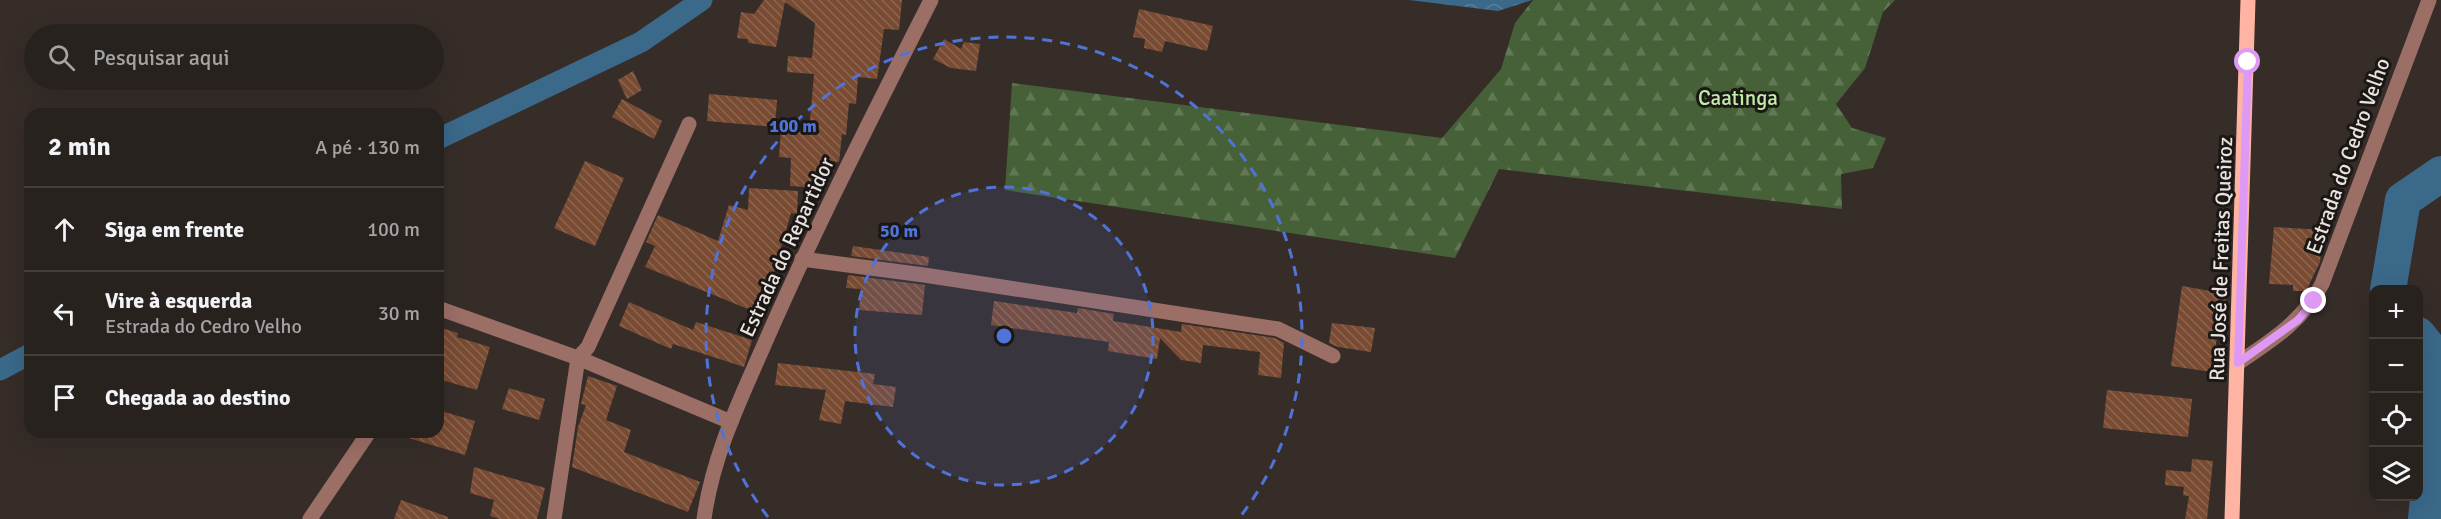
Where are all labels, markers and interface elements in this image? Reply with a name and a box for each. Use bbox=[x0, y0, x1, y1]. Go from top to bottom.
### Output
search box bbox=[24, 24, 444, 90]
icon: search bbox=[45, 41, 78, 74]
text: Pesquisar aqui bbox=[93, 44, 229, 71]
route start bbox=[2234, 48, 2260, 74]
street label: Estrada do Cedro Velho bbox=[2300, 54, 2396, 258]
park label: Caatinga bbox=[1698, 85, 1778, 111]
text: 100 m bbox=[769, 115, 817, 137]
text: 2 min bbox=[48, 131, 111, 163]
text: A pé · 130 m bbox=[315, 135, 420, 160]
street label: Rua José de Freitas Queiroz bbox=[2204, 137, 2238, 381]
street label: Estrada do Repartidor bbox=[734, 153, 840, 341]
icon: ahead bbox=[48, 213, 81, 246]
text: Siga em frente bbox=[105, 216, 244, 243]
text: 100 m bbox=[367, 217, 420, 242]
text: 50 m bbox=[880, 220, 918, 242]
map controls bbox=[2369, 285, 2423, 501]
button: + bbox=[2369, 285, 2423, 339]
text: Vire à esquerda bbox=[105, 287, 252, 314]
route end bbox=[2300, 287, 2326, 313]
icon: left bbox=[48, 297, 81, 330]
text: 30 m bbox=[378, 301, 420, 326]
text: Estrada do Cedro Velho bbox=[105, 314, 302, 339]
centre of rings bbox=[994, 326, 1014, 346]
button: − bbox=[2369, 339, 2423, 393]
icon: arrive bbox=[48, 381, 81, 414]
text: Chegada ao destino bbox=[105, 384, 291, 411]
button: locate bbox=[2369, 393, 2423, 447]
button: layers bbox=[2369, 447, 2423, 501]

